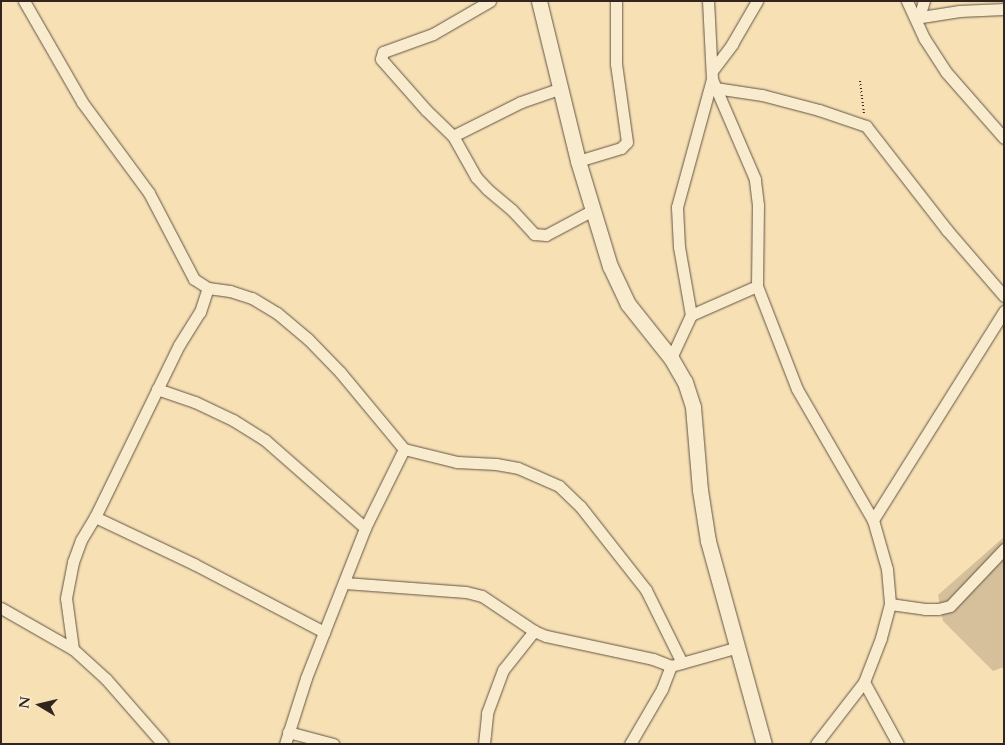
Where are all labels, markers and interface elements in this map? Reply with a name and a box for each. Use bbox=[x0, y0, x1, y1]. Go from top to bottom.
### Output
north arrow bbox=[15, 680, 65, 730]
text: N bbox=[14, 695, 35, 710]

